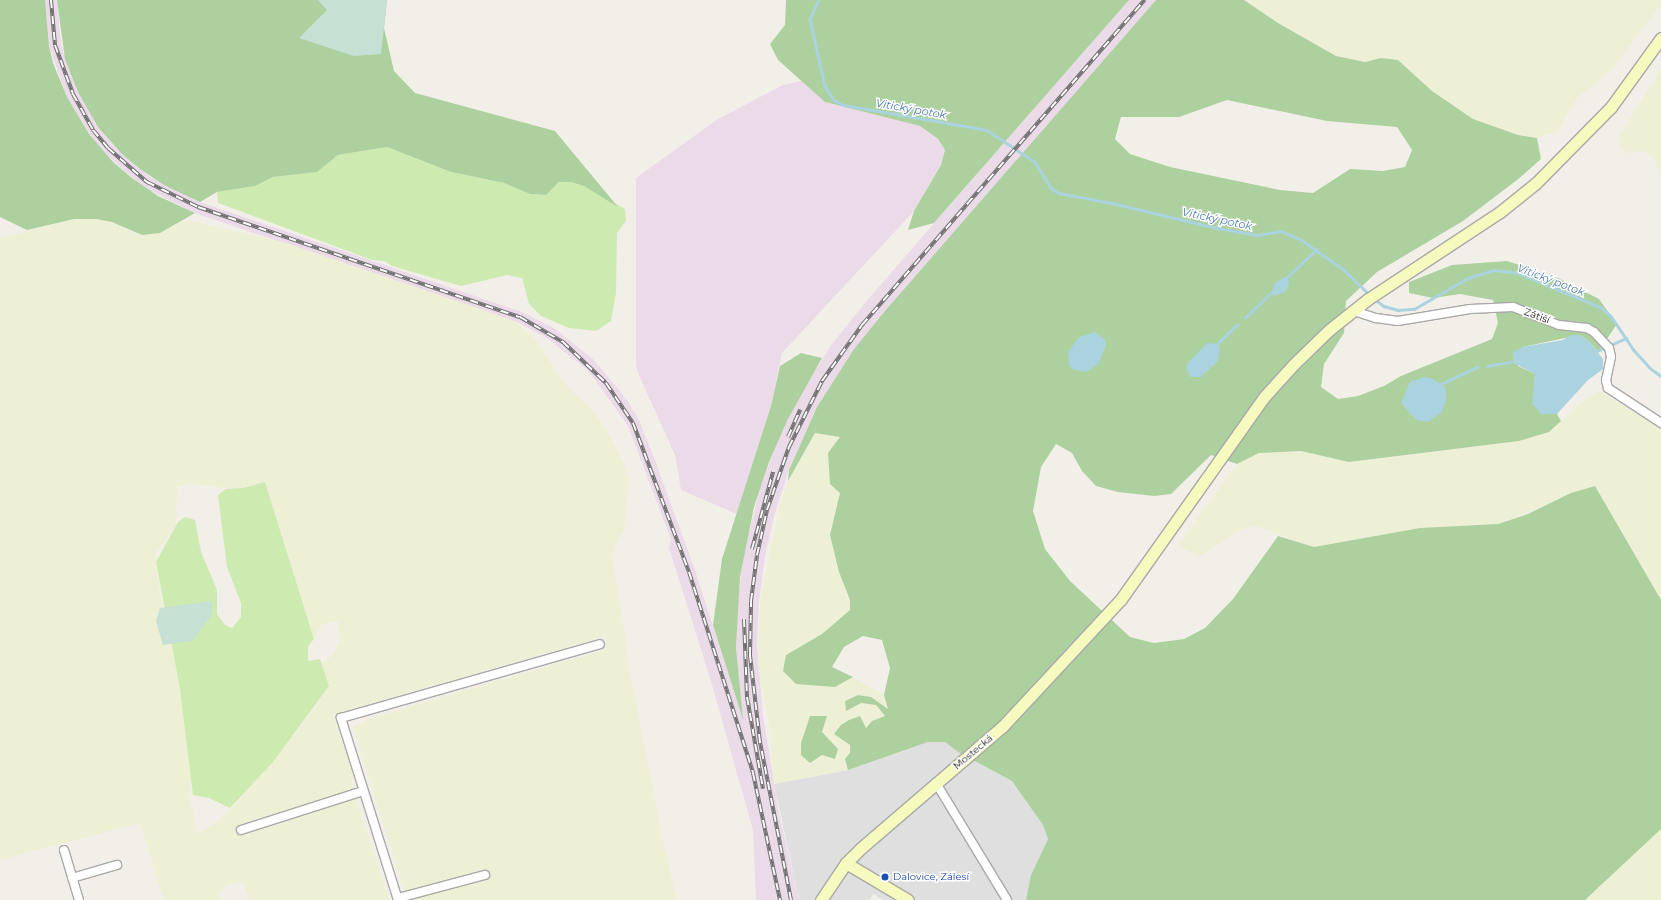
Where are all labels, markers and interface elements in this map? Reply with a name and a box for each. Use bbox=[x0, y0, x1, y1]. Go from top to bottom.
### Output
water label: Vitický potok bbox=[875, 96, 947, 122]
water label: Vitický potok bbox=[1181, 205, 1253, 233]
water label: Vitický potok bbox=[1515, 261, 1587, 299]
street label: Zátiší bbox=[1522, 306, 1552, 326]
street label: Mostecká bbox=[951, 732, 995, 772]
place label: Dalovice, Zálesí bbox=[893, 871, 969, 883]
marker: Dalovice, Zálesí bbox=[880, 872, 890, 882]

